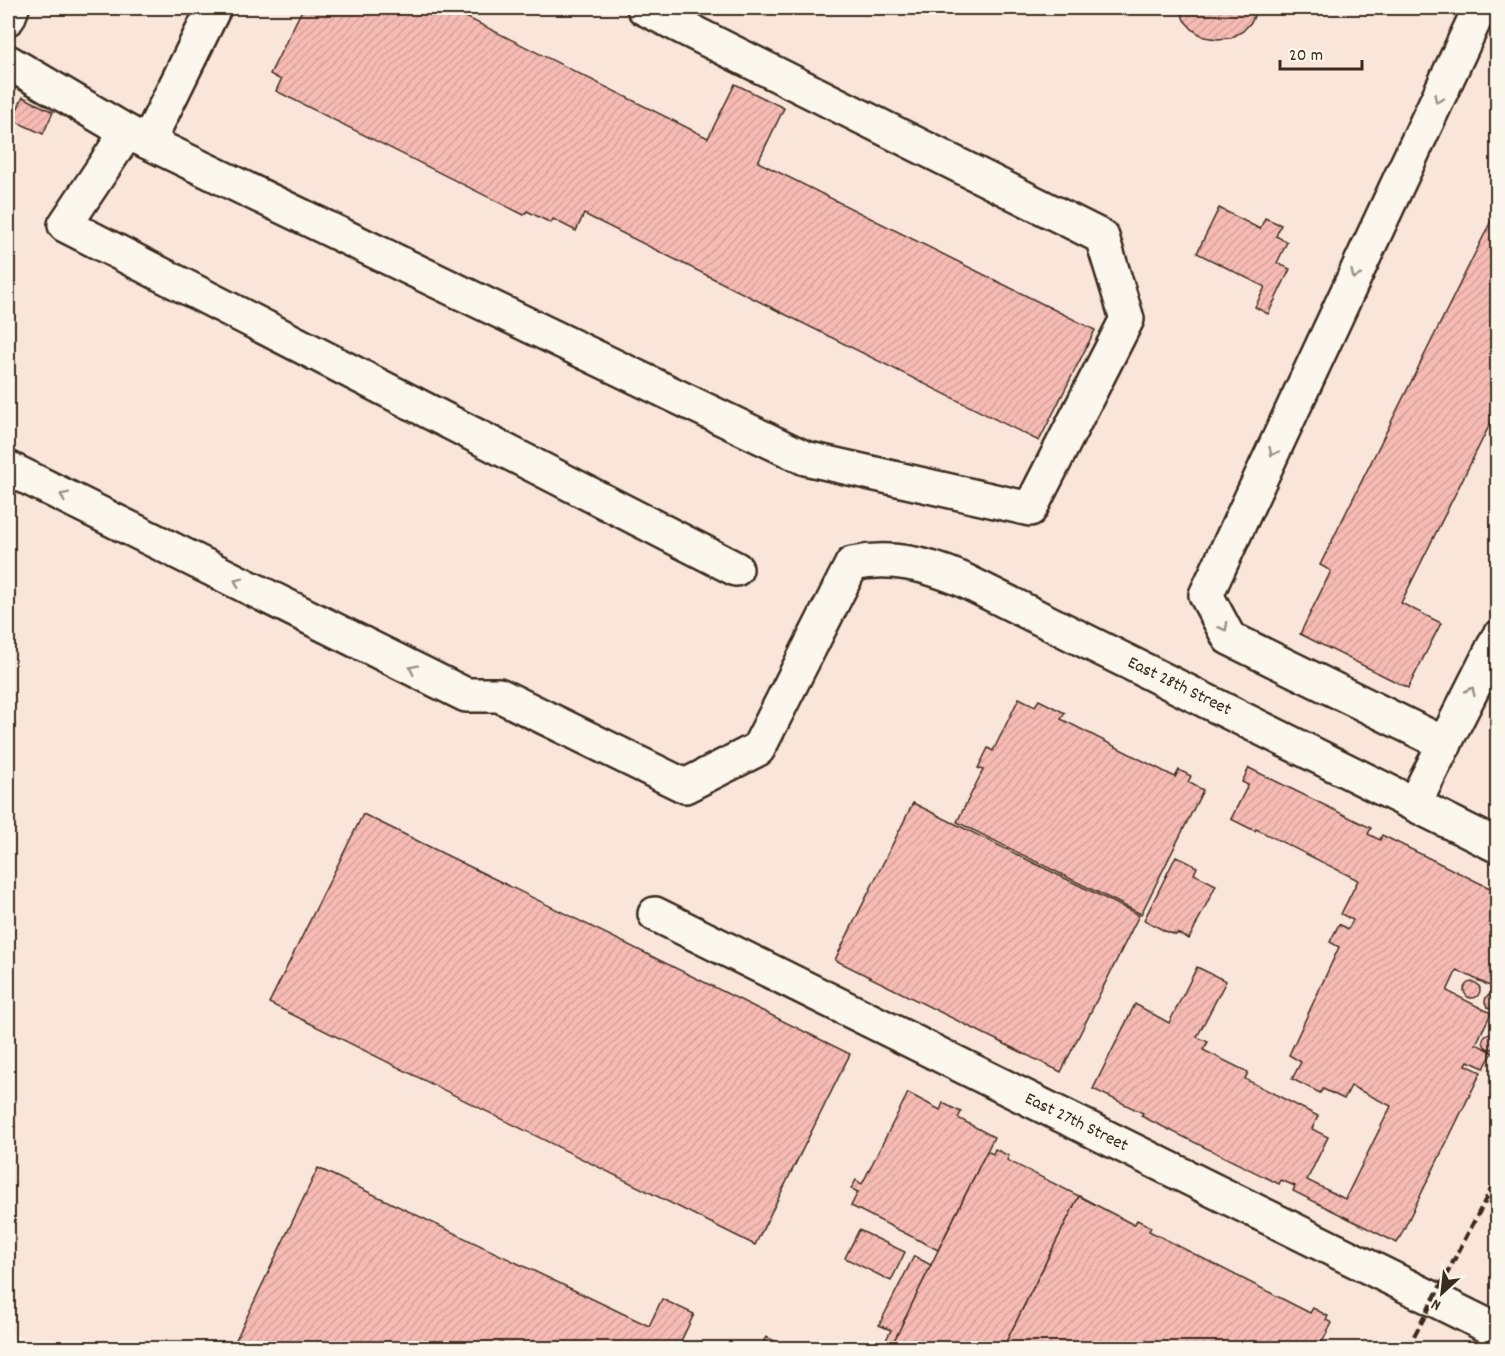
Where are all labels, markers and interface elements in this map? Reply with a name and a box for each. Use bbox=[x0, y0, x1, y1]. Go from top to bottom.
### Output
scale bar bbox=[1280, 33, 1362, 71]
text: 20 m bbox=[1289, 44, 1323, 69]
one-way arrow bbox=[1433, 92, 1445, 103]
one-way arrow bbox=[1351, 269, 1363, 280]
one-way arrow bbox=[1268, 445, 1280, 456]
one-way arrow bbox=[59, 491, 70, 503]
one-way arrow bbox=[234, 578, 245, 590]
one-way arrow bbox=[1217, 621, 1228, 632]
street label: East 28th Street bbox=[1123, 651, 1235, 723]
one-way arrow bbox=[409, 665, 420, 676]
one-way arrow bbox=[1464, 687, 1476, 698]
street label: East 27th Street bbox=[1020, 1087, 1132, 1159]
north arrow bbox=[1412, 1263, 1472, 1323]
text: N bbox=[1427, 1292, 1445, 1316]

